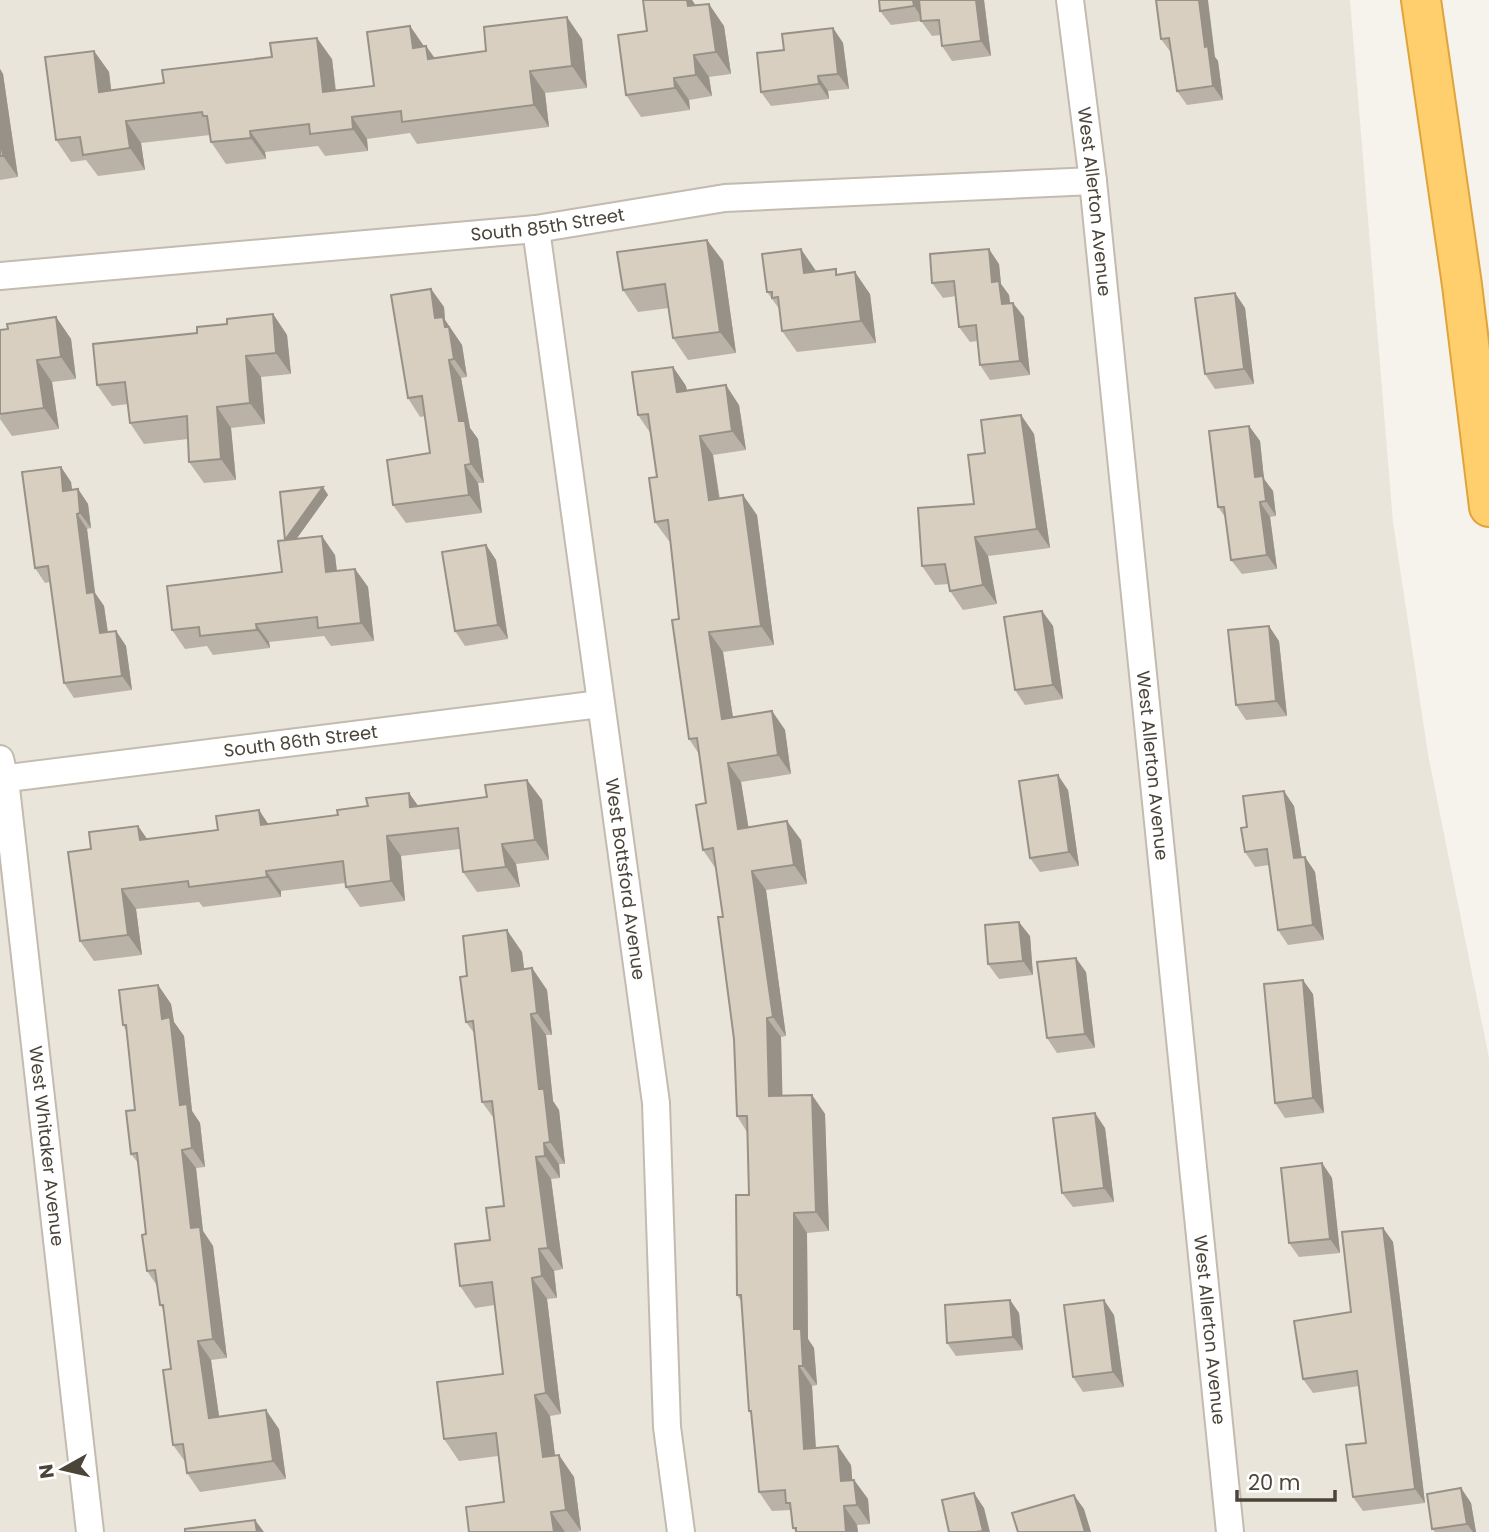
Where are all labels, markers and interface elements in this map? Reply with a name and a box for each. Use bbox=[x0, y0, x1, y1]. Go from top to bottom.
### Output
street label: West Allerton Avenue bbox=[1072, 105, 1118, 297]
street label: South 85th Street bbox=[470, 202, 626, 247]
street label: West Allerton Avenue bbox=[1131, 669, 1175, 862]
street label: South 86th Street bbox=[222, 719, 379, 763]
street label: West Bottsford Avenue bbox=[600, 776, 652, 981]
street label: West Whitaker Avenue bbox=[23, 1045, 71, 1247]
street label: West Allerton Avenue bbox=[1188, 1234, 1232, 1426]
north arrow bbox=[28, 1434, 98, 1504]
scale bar bbox=[1237, 1458, 1335, 1502]
text: N bbox=[32, 1462, 61, 1480]
text: 20 m bbox=[1248, 1468, 1301, 1497]

